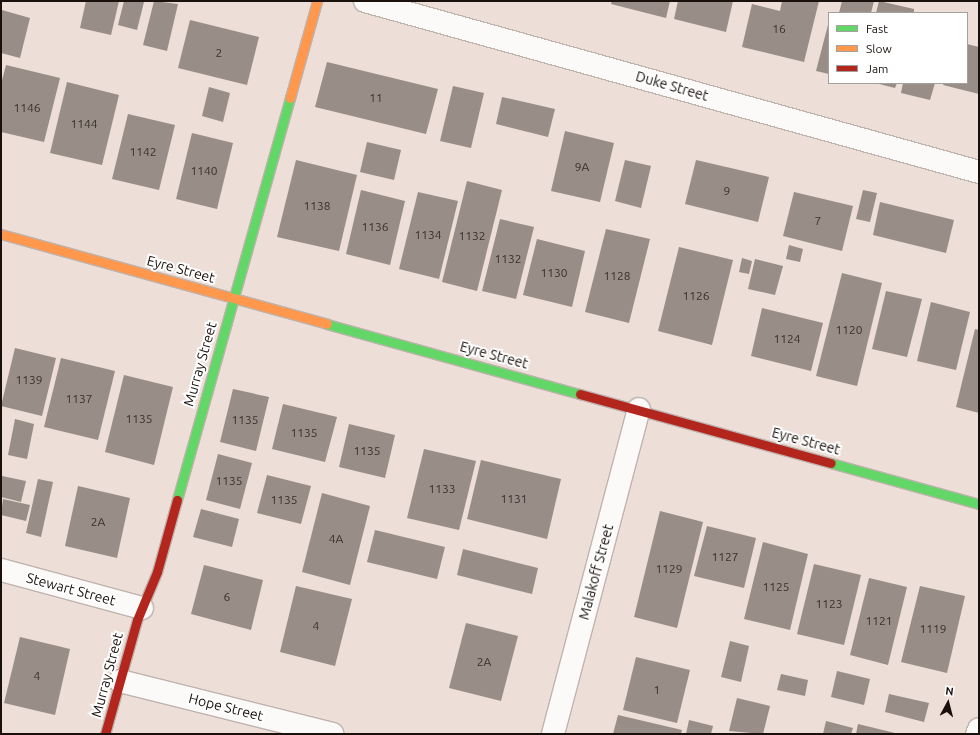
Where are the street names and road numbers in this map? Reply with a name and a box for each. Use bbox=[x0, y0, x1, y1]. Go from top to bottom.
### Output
street label: Duke Street bbox=[634, 68, 710, 104]
street label: Eyre Street bbox=[145, 252, 217, 286]
street label: Murray Street bbox=[180, 320, 220, 408]
street label: Eyre Street bbox=[458, 338, 530, 372]
street label: Eyre Street bbox=[770, 424, 842, 458]
street label: Malakoff Street bbox=[575, 522, 617, 622]
street label: Stewart Street bbox=[25, 569, 117, 609]
street label: Murray Street bbox=[88, 631, 126, 719]
street label: Hope Street bbox=[187, 690, 265, 724]

